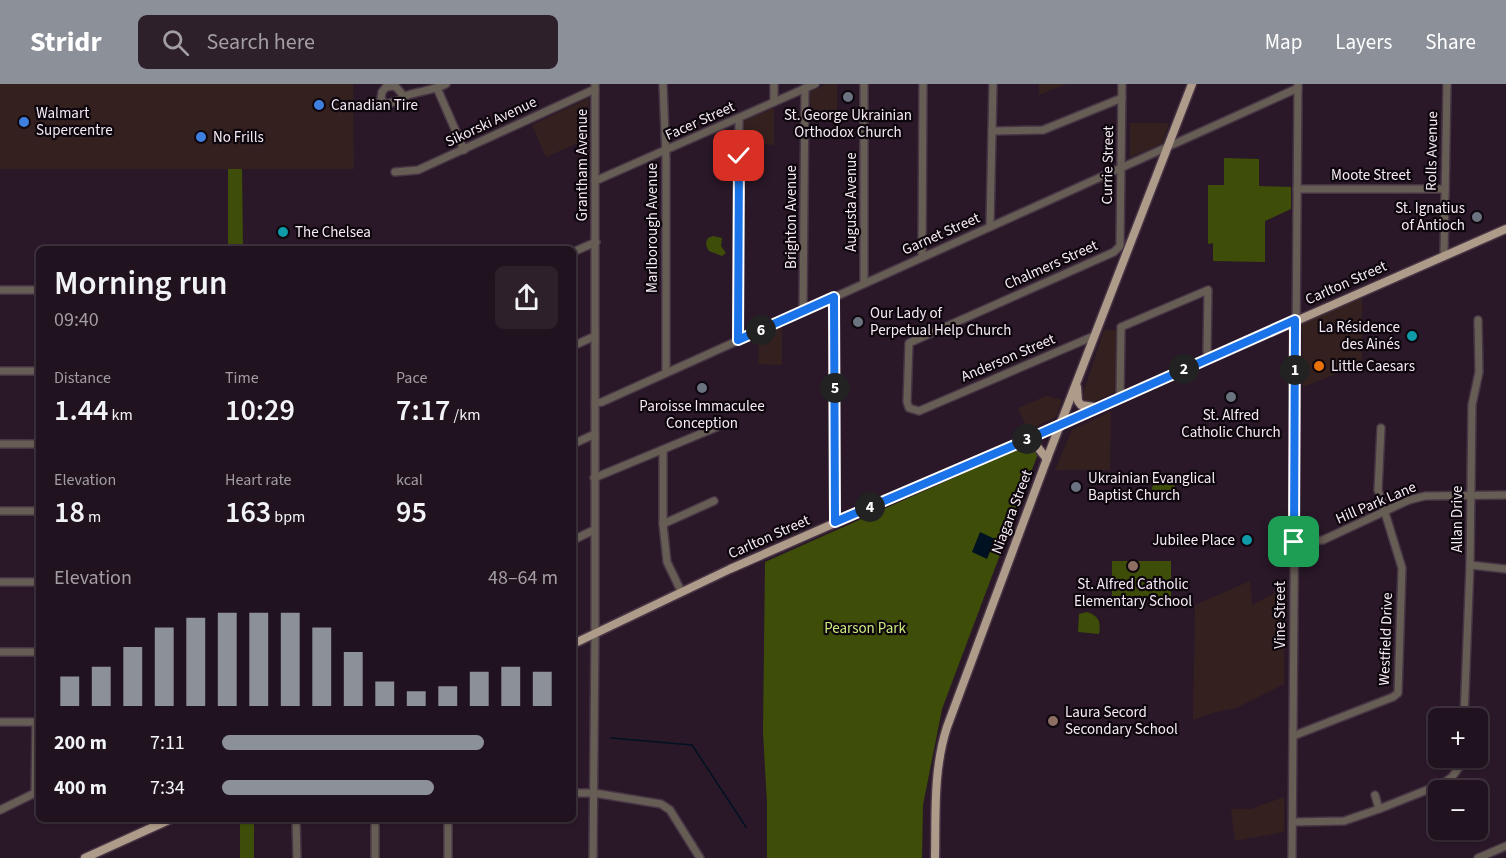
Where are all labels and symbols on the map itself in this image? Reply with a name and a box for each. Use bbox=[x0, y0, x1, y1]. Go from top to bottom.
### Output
marker: St. George Ukrainian Orthodox Church bbox=[841, 90, 855, 104]
street label: Sikorski Avenue bbox=[442, 92, 540, 152]
place label: Canadian Tire bbox=[331, 95, 418, 116]
street label: Facer Street bbox=[662, 96, 738, 146]
marker: Canadian Tire bbox=[312, 98, 326, 112]
place label: Walmart Supercentre bbox=[36, 103, 113, 141]
place label: St. George Ukrainian Orthodox Church bbox=[784, 105, 912, 143]
street label: Grantham Avenue bbox=[572, 109, 593, 221]
street label: Rolls Avenue bbox=[1421, 111, 1443, 191]
marker: Walmart Supercentre bbox=[17, 115, 31, 129]
street label: Currie Street bbox=[1097, 125, 1119, 205]
place label: No Frills bbox=[213, 127, 264, 148]
marker: No Frills bbox=[194, 130, 208, 144]
pin bbox=[713, 130, 764, 181]
street label: Augusta Avenue bbox=[841, 152, 862, 252]
street label: Marlborough Avenue bbox=[642, 163, 663, 293]
street label: Brighton Avenue bbox=[781, 165, 802, 269]
street label: Moote Street bbox=[1331, 165, 1411, 186]
place label: St. Ignatius of Antioch bbox=[1395, 198, 1465, 236]
street label: Garnet Street bbox=[899, 207, 983, 261]
marker: St. Ignatius of Antioch bbox=[1470, 210, 1484, 224]
place label: The Chelsea bbox=[295, 222, 371, 243]
marker: The Chelsea bbox=[276, 225, 290, 239]
street label: Chalmers Street bbox=[1001, 235, 1101, 295]
street label: Carlton Street bbox=[1302, 256, 1390, 310]
place label: Our Lady of Perpetual Help Church bbox=[870, 303, 1011, 341]
pin: 6 bbox=[746, 315, 776, 345]
marker: Our Lady of Perpetual Help Church bbox=[851, 315, 865, 329]
place label: La Résidence des Ainés bbox=[1318, 317, 1400, 355]
street label: Anderson Street bbox=[958, 329, 1058, 387]
marker: La Résidence des Ainés bbox=[1405, 329, 1419, 343]
pin: 2 bbox=[1169, 354, 1199, 384]
pin: 1 bbox=[1280, 355, 1310, 385]
place label: Little Caesars bbox=[1331, 356, 1415, 377]
marker: Little Caesars bbox=[1312, 359, 1326, 373]
pin: 5 bbox=[820, 373, 850, 403]
marker: Paroisse Immaculee Conception bbox=[695, 381, 709, 395]
marker: St. Alfred Catholic Church bbox=[1224, 390, 1238, 404]
place label: Paroisse Immaculee Conception bbox=[639, 396, 765, 434]
place label: St. Alfred Catholic Church bbox=[1181, 405, 1281, 443]
pin: 3 bbox=[1012, 424, 1042, 454]
street label: Niagara Street bbox=[986, 467, 1038, 557]
place label: Ukrainian Evanglical Baptist Church bbox=[1088, 468, 1215, 506]
street label: Hill Park Lane bbox=[1332, 477, 1420, 529]
marker: Ukrainian Evanglical Baptist Church bbox=[1069, 480, 1083, 494]
street label: Allan Drive bbox=[1447, 485, 1468, 553]
pin: 4 bbox=[855, 492, 885, 522]
street label: Carlton Street bbox=[725, 510, 813, 564]
pin bbox=[1268, 516, 1319, 567]
place label: Jubilee Place bbox=[1152, 530, 1235, 551]
marker: Jubilee Place bbox=[1240, 533, 1254, 547]
marker: St. Alfred Catholic Elementary School bbox=[1126, 559, 1140, 573]
place label: St. Alfred Catholic Elementary School bbox=[1074, 574, 1192, 612]
street label: Vine Street bbox=[1270, 581, 1291, 649]
street label: Westfield Drive bbox=[1374, 592, 1398, 686]
park label: Pearson Park bbox=[824, 618, 906, 639]
place label: Laura Secord Secondary School bbox=[1065, 702, 1178, 740]
marker: Laura Secord Secondary School bbox=[1046, 714, 1060, 728]

